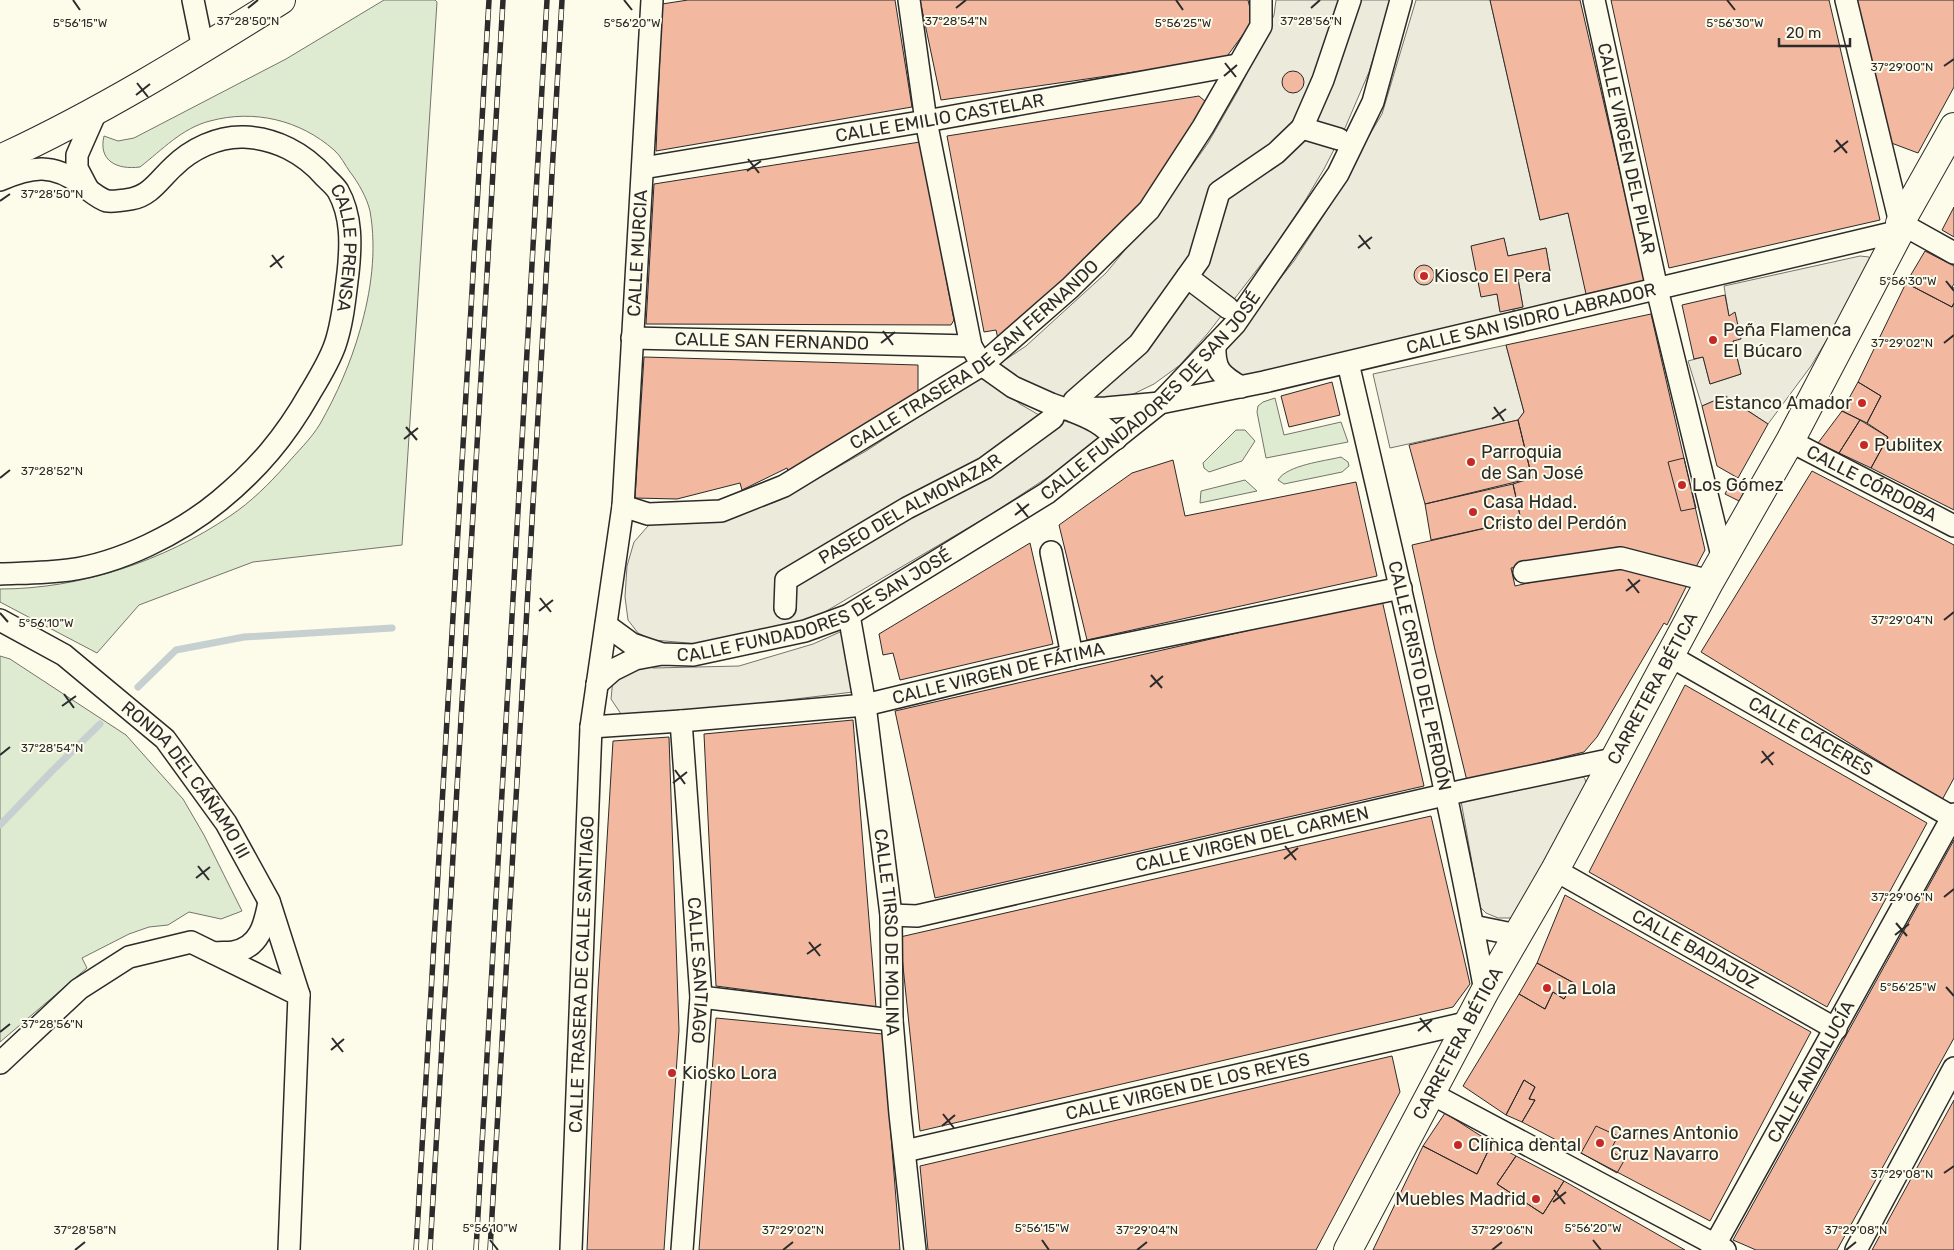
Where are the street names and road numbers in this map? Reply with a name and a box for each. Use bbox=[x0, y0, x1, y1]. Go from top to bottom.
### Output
street label: CALLE VIRGEN DEL PILAR bbox=[1593, 41, 1660, 256]
street label: CALLE EMILIO CASTELAR bbox=[834, 89, 1046, 147]
street label: CALLE PRENSA bbox=[325, 180, 361, 313]
street label: CALLE MURCIA bbox=[623, 189, 652, 317]
street label: CALLE TRASERA DE SAN FERNANDO bbox=[846, 255, 1103, 454]
street label: CALLE SAN ISIDRO LABRADOR bbox=[1404, 278, 1658, 359]
street label: CALLE FUNDADORES DE SAN JOSÉ bbox=[1036, 287, 1265, 505]
street label: CALLE SAN FERNANDO bbox=[674, 328, 869, 355]
street label: CALLE CÓRDOBA bbox=[1803, 440, 1941, 526]
street label: PASEO DEL ALMONAZAR bbox=[815, 449, 1006, 569]
street label: CALLE FUNDADORES DE SAN JOSÉ bbox=[676, 544, 955, 667]
street label: CALLE CRISTO DEL PERDÓN bbox=[1383, 559, 1456, 793]
street label: CARRETERA BÉTICA bbox=[1603, 608, 1702, 768]
street label: CALLE VIRGEN DE FÁTIMA bbox=[890, 638, 1106, 709]
street label: CALLE CÁCERES bbox=[1744, 692, 1877, 781]
street label: RONDA DEL CÁÑAMO III bbox=[117, 696, 254, 862]
street label: CALLE VIRGEN DEL CARMEN bbox=[1134, 802, 1371, 876]
street label: CALLE TRASERA DE CALLE SANTIAGO bbox=[564, 815, 599, 1133]
street label: CALLE TIRSO DE MOLINA bbox=[869, 827, 904, 1037]
street label: CALLE SANTIAGO bbox=[683, 896, 712, 1044]
street label: CALLE BADAJOZ bbox=[1628, 905, 1762, 994]
street label: CARRETERA BÉTICA bbox=[1408, 963, 1508, 1123]
street label: CALLE ANDALUCÍA bbox=[1763, 997, 1859, 1147]
street label: CALLE VIRGEN DE LOS REYES bbox=[1064, 1048, 1312, 1125]

